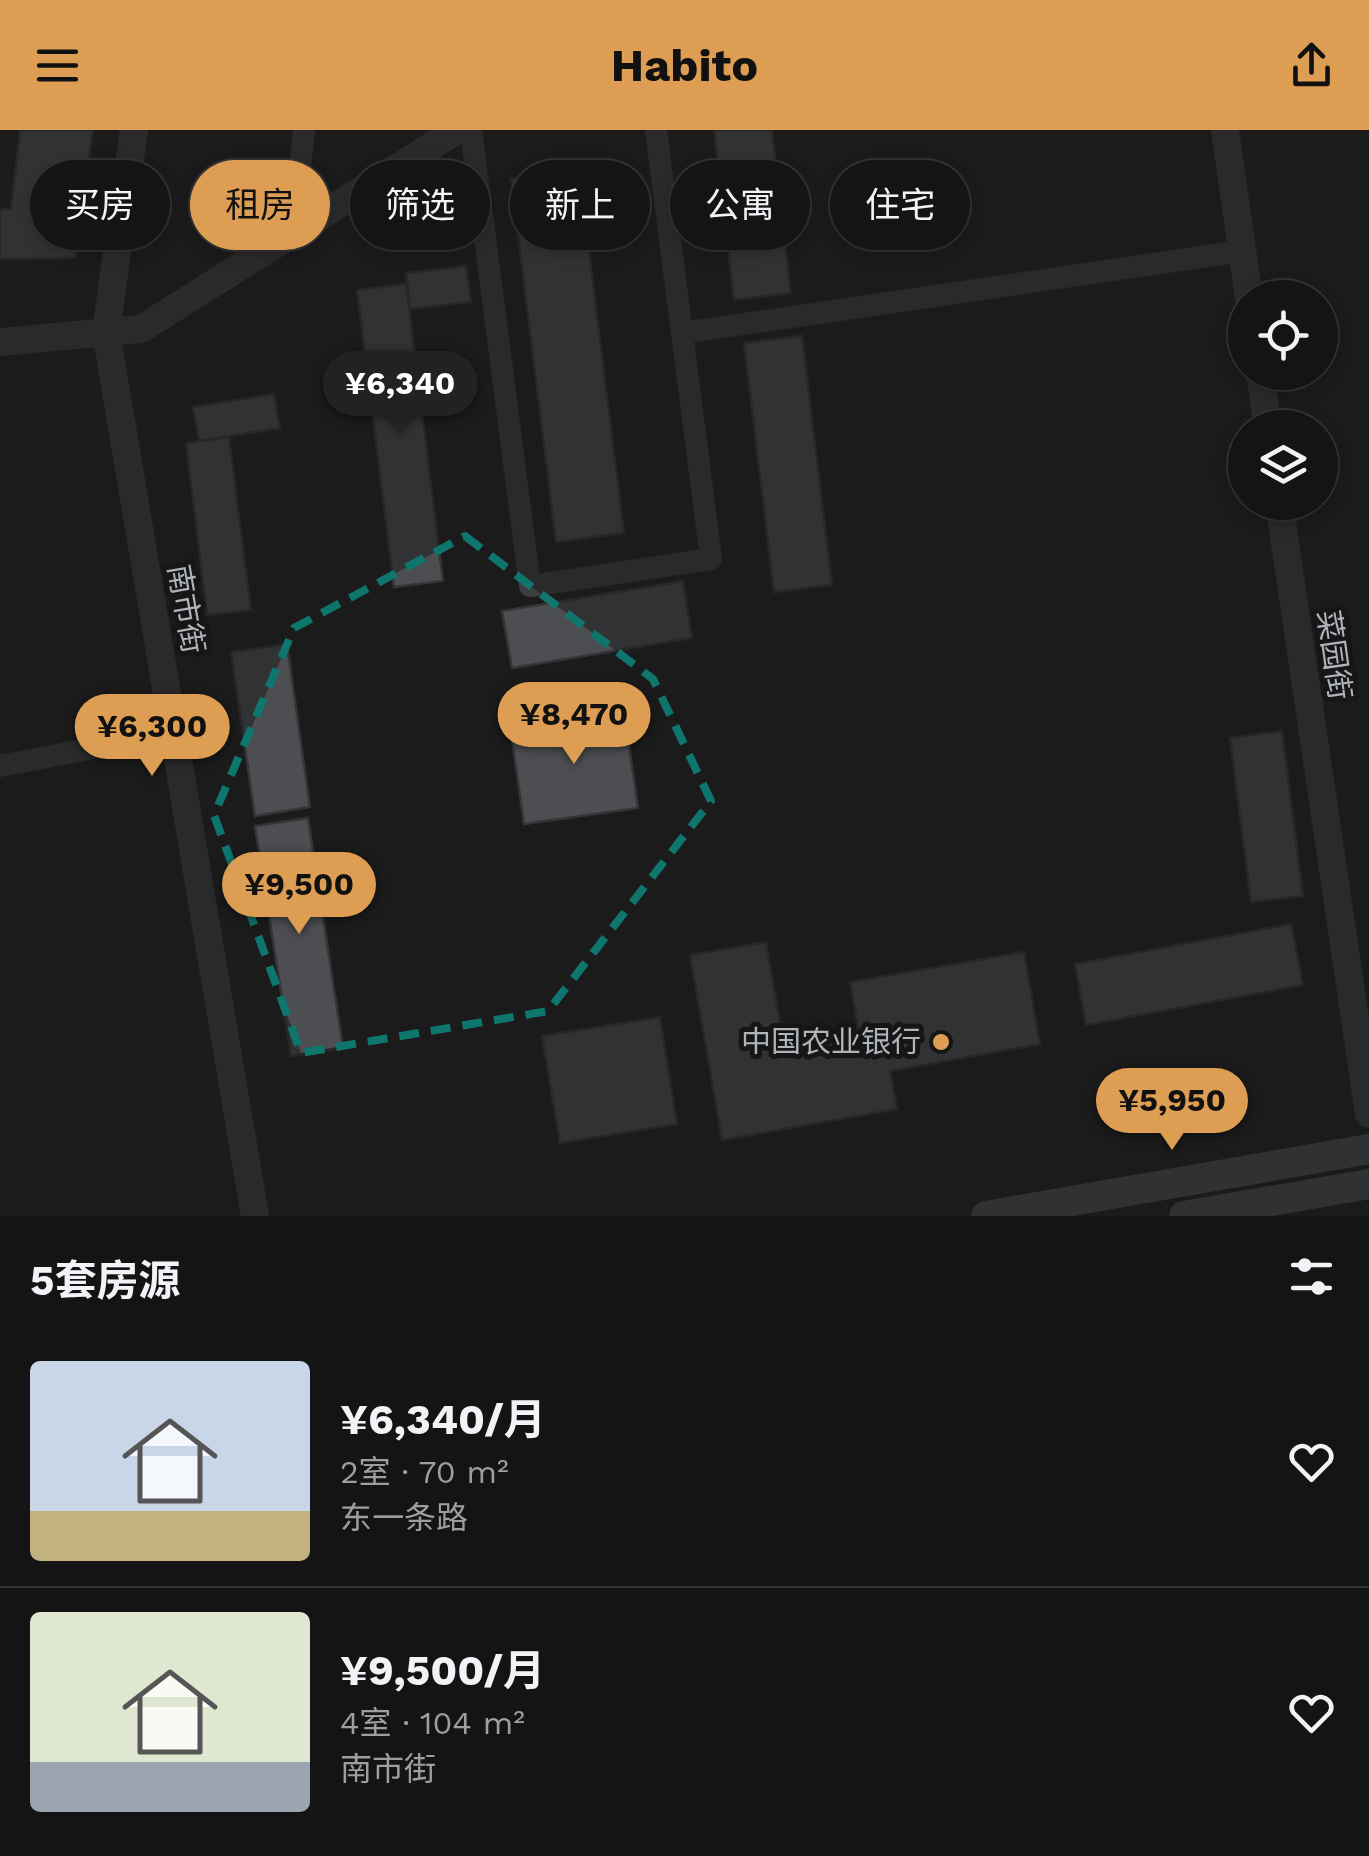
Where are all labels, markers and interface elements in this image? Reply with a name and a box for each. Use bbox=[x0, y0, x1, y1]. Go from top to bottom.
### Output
icon: menu bbox=[30, 38, 85, 93]
icon: share bbox=[1284, 38, 1339, 93]
text: Habito bbox=[611, 39, 758, 92]
chip: 买房 bbox=[30, 160, 170, 250]
chip: 租房 bbox=[190, 160, 330, 250]
chip: 筛选 bbox=[350, 160, 490, 250]
chip: 新上 bbox=[510, 160, 650, 250]
chip: 公寓 bbox=[670, 160, 810, 250]
chip: 住宅 bbox=[830, 160, 970, 250]
map controls bbox=[1228, 280, 1338, 520]
button: locate bbox=[1228, 280, 1338, 390]
pin: ¥6,340 bbox=[319, 351, 481, 436]
text: ¥6,340 bbox=[345, 364, 455, 402]
button: layers bbox=[1228, 410, 1338, 520]
street label: 南市街 bbox=[161, 562, 212, 656]
street label: 菜园街 bbox=[1311, 608, 1358, 702]
pin: ¥8,470 bbox=[493, 682, 655, 767]
pin: ¥6,300 bbox=[71, 694, 233, 779]
text: ¥8,470 bbox=[520, 695, 628, 733]
text: ¥6,300 bbox=[97, 707, 207, 745]
pin: ¥9,500 bbox=[218, 852, 380, 937]
text: ¥9,500 bbox=[244, 865, 354, 903]
place label: 中国农业银行 bbox=[741, 1024, 921, 1059]
marker: 中国农业银行 bbox=[930, 1031, 952, 1053]
pin: ¥5,950 bbox=[1091, 1068, 1253, 1153]
text: ¥5,950 bbox=[1118, 1081, 1226, 1119]
icon: filters bbox=[1284, 1249, 1339, 1304]
text: 5套房源 bbox=[30, 1256, 181, 1305]
text: ¥6,340/月 bbox=[340, 1395, 546, 1444]
icon: home bbox=[110, 1401, 230, 1521]
icon: heart bbox=[1284, 1434, 1339, 1489]
text: 2室 · 70 m² bbox=[340, 1453, 509, 1491]
text: 东一条路 bbox=[340, 1499, 468, 1537]
text: ¥9,500/月 bbox=[340, 1646, 545, 1695]
icon: home bbox=[110, 1652, 230, 1772]
icon: heart bbox=[1284, 1685, 1339, 1740]
text: 4室 · 104 m² bbox=[340, 1704, 525, 1742]
text: 南市街 bbox=[340, 1750, 436, 1788]

